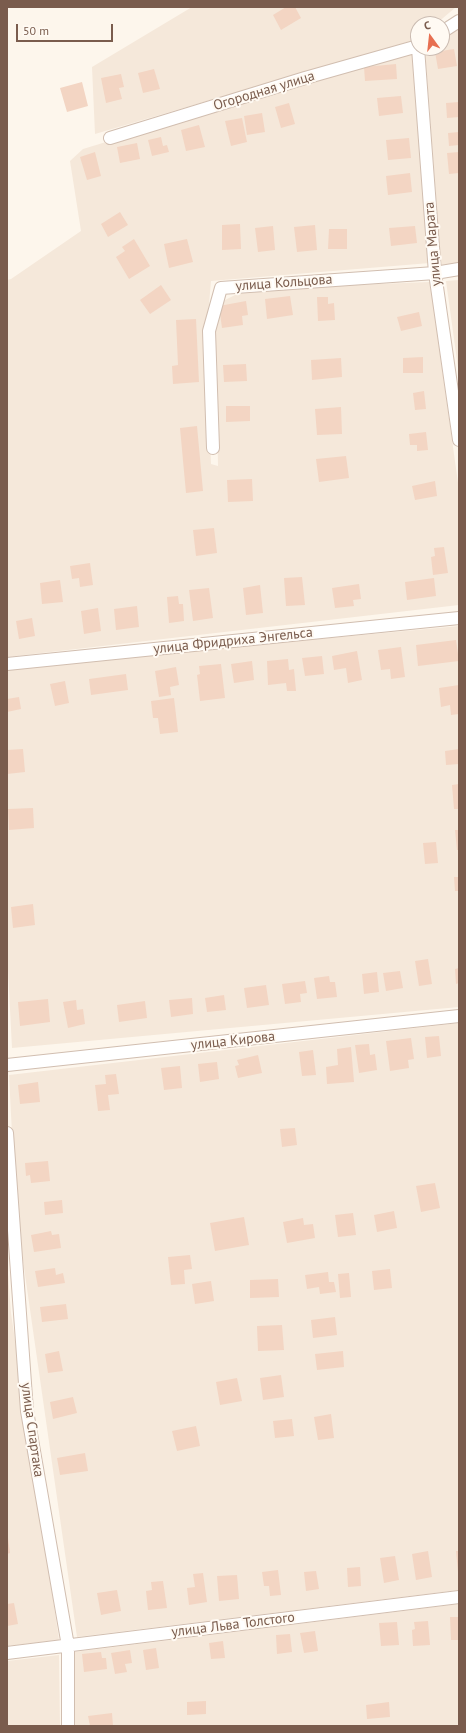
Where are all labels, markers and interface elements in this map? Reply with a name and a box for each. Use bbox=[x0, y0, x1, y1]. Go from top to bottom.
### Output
scale bar bbox=[18, 16, 115, 42]
north arrow bbox=[410, 16, 450, 56]
text: С bbox=[422, 18, 432, 33]
text: 50 m bbox=[23, 23, 49, 38]
street label: Огородная улица bbox=[211, 68, 317, 114]
street label: улица Марата bbox=[421, 201, 445, 287]
street label: улица Кольцова bbox=[235, 271, 333, 295]
street label: улица Фридриха Энгельса bbox=[152, 624, 314, 658]
street label: улица Кирова bbox=[190, 1028, 276, 1054]
street label: улица Спартака bbox=[17, 1382, 47, 1478]
street label: улица Льва Толстого bbox=[170, 1609, 296, 1641]

